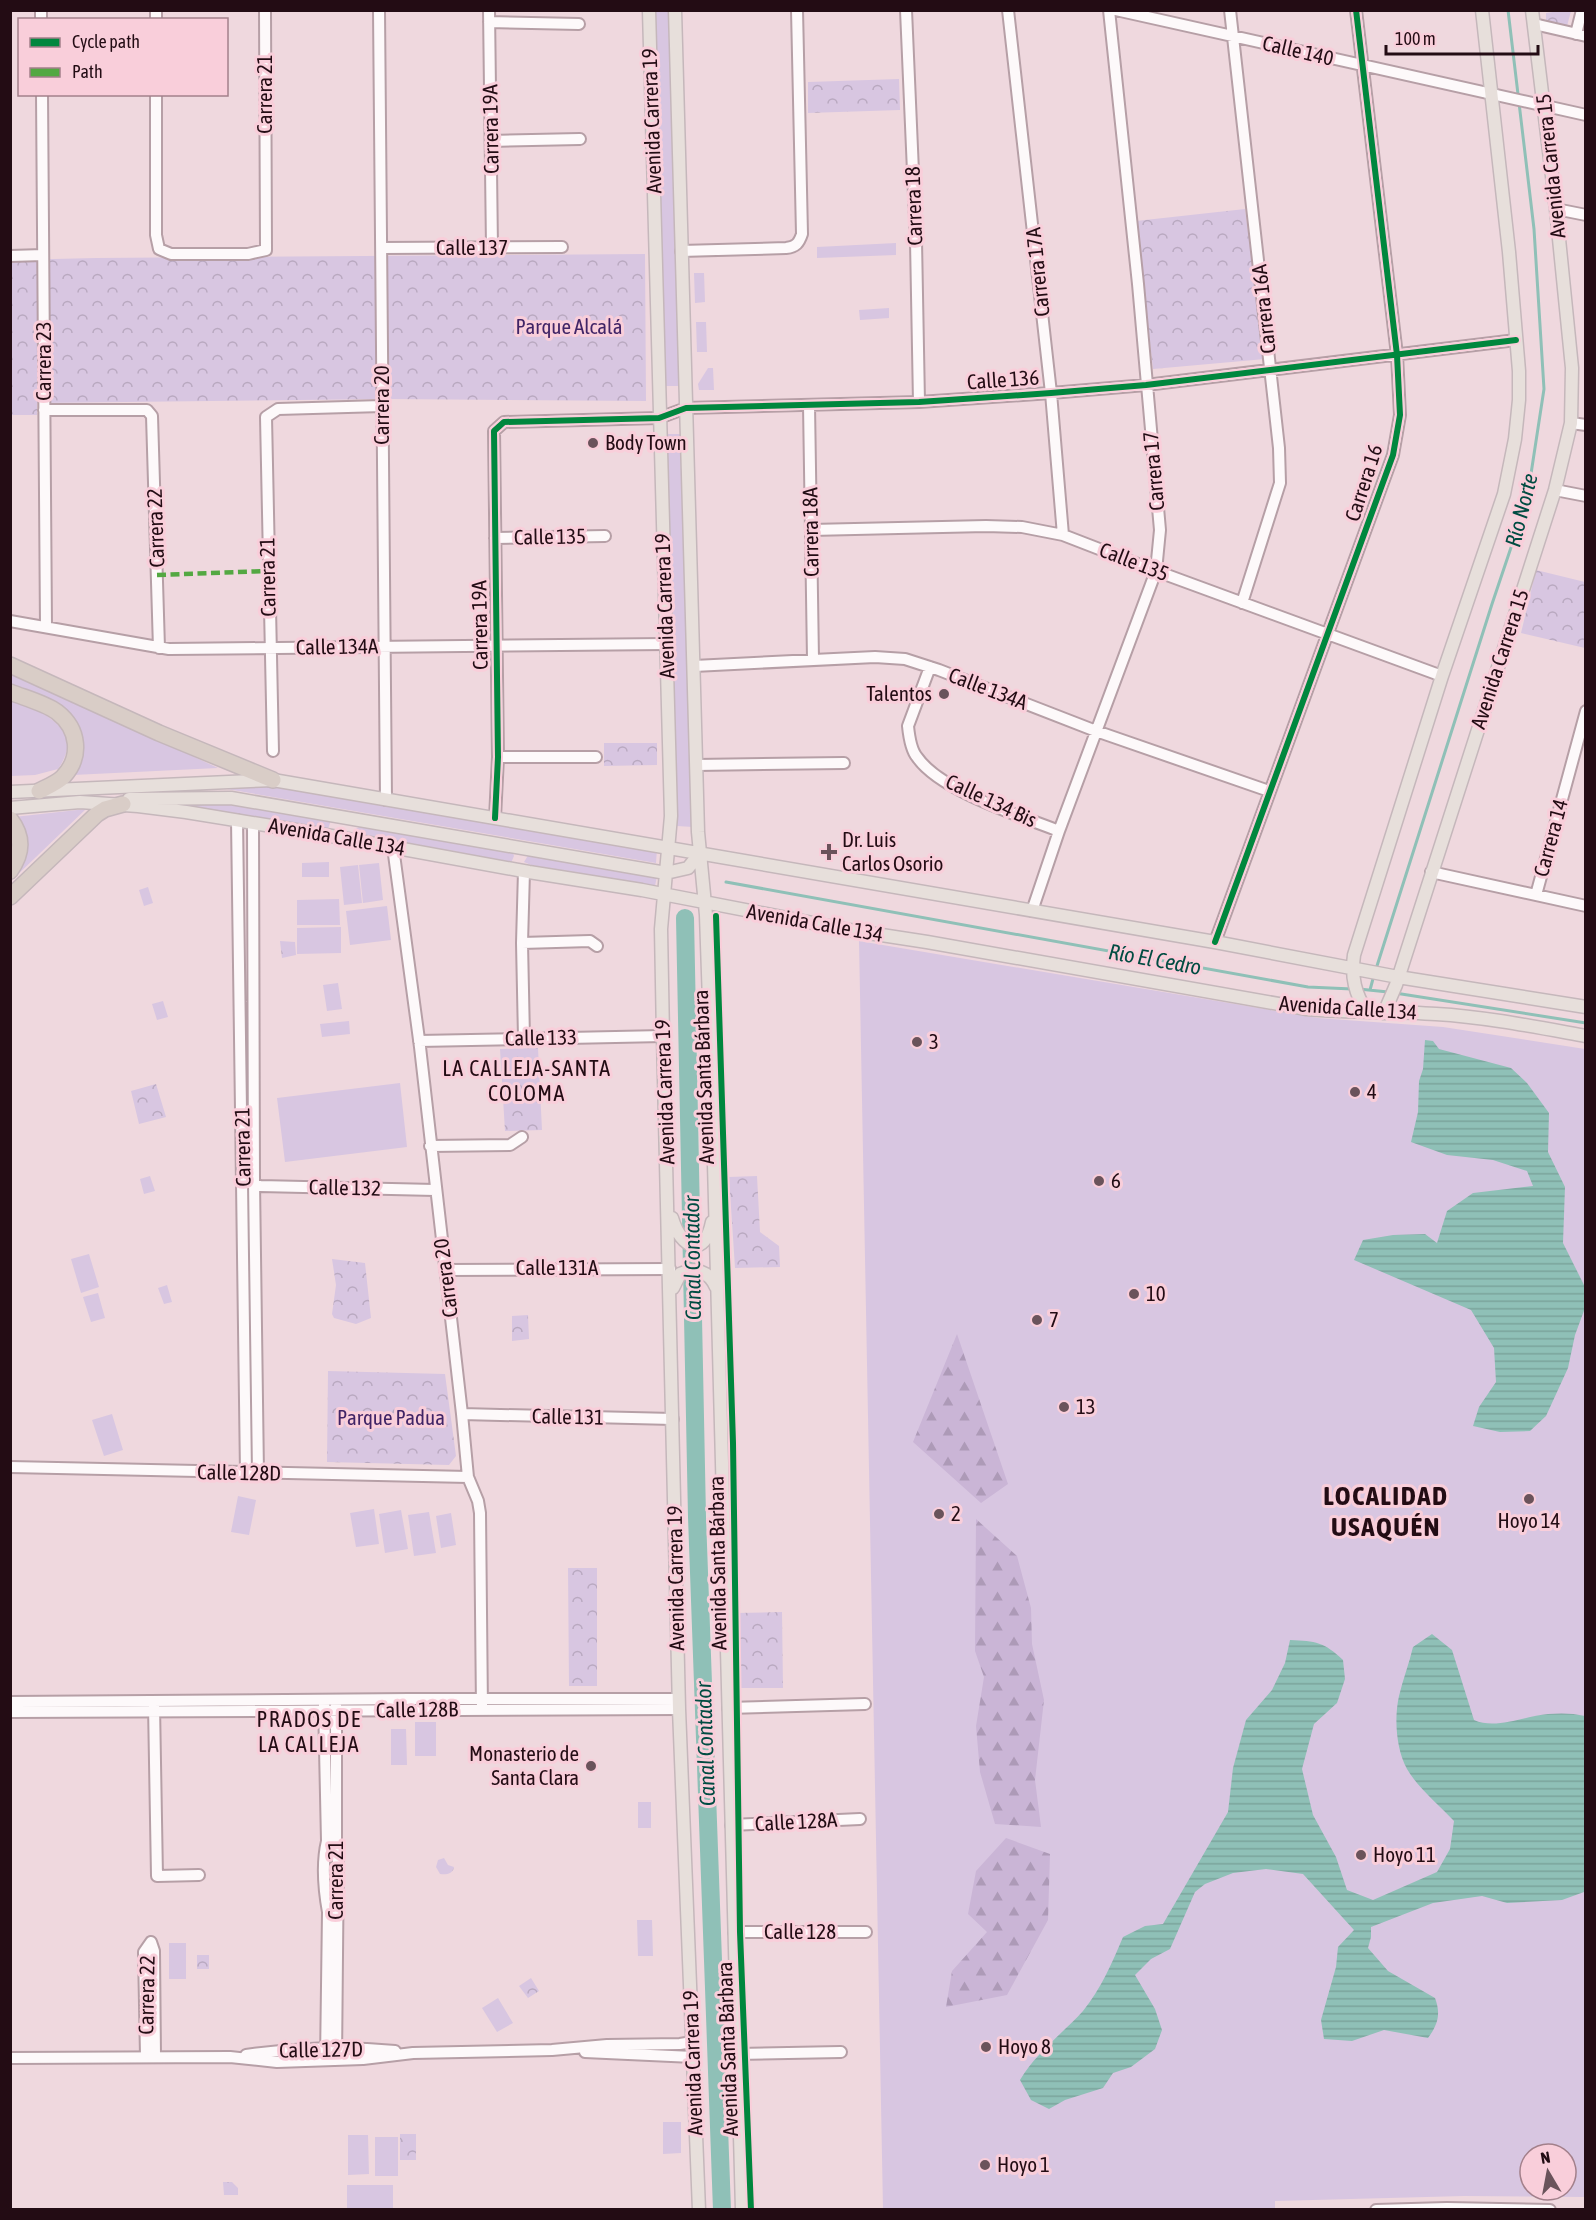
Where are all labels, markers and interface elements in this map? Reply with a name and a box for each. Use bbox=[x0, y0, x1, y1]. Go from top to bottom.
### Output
legend bbox=[18, 18, 228, 96]
scale bar bbox=[1386, 18, 1538, 56]
text: 100 m bbox=[1395, 28, 1436, 49]
street label: Calle 140 bbox=[1260, 30, 1336, 70]
text: Cycle path bbox=[72, 31, 140, 52]
street label: Avenida Carrera 19 bbox=[636, 48, 666, 194]
street label: Carrera 21 bbox=[252, 54, 276, 134]
text: Path bbox=[72, 61, 103, 82]
street label: Carrera 19A bbox=[477, 83, 503, 174]
street label: Avenida Carrera 15 bbox=[1530, 93, 1570, 240]
street label: Carrera 18 bbox=[900, 166, 926, 246]
street label: Carrera 17A bbox=[1020, 226, 1054, 318]
street label: Calle 137 bbox=[436, 235, 508, 259]
street label: Carrera 16A bbox=[1246, 263, 1280, 355]
park label: Parque Alcalá bbox=[516, 314, 622, 338]
street label: Carrera 23 bbox=[31, 321, 55, 401]
street label: Carrera 20 bbox=[369, 365, 393, 445]
street label: Calle 136 bbox=[966, 365, 1040, 393]
place label: Body Town bbox=[605, 430, 687, 454]
street label: Carrera 17 bbox=[1138, 431, 1168, 512]
marker: Body Town bbox=[586, 436, 600, 450]
street label: Carrera 16 bbox=[1339, 441, 1387, 524]
water label: Río Norte bbox=[1499, 470, 1543, 550]
street label: Carrera 18A bbox=[797, 486, 823, 577]
street label: Carrera 22 bbox=[142, 488, 168, 568]
street label: Calle 135 bbox=[514, 523, 586, 549]
street label: Avenida Carrera 19 bbox=[649, 533, 679, 679]
street label: Carrera 21 bbox=[254, 537, 280, 617]
street label: Calle 135 bbox=[1096, 537, 1172, 585]
street label: Carrera 19A bbox=[466, 579, 492, 670]
street label: Avenida Carrera 15 bbox=[1465, 586, 1533, 731]
street label: Calle 134A bbox=[296, 633, 379, 659]
street label: Calle 134A bbox=[946, 662, 1032, 714]
place label: Talentos bbox=[866, 681, 932, 705]
marker: Talentos bbox=[937, 687, 951, 701]
street label: Calle 134 Bis bbox=[942, 769, 1041, 832]
street label: Carrera 14 bbox=[1528, 796, 1572, 879]
street label: Avenida Calle 134 bbox=[267, 812, 407, 860]
place label: Dr. Luis Carlos Osorio bbox=[842, 827, 943, 875]
marker: Dr. Luis Carlos Osorio bbox=[820, 843, 838, 861]
street label: Avenida Calle 134 bbox=[745, 898, 885, 946]
water label: Río El Cedro bbox=[1107, 938, 1203, 980]
street label: Avenida Santa Bárbara bbox=[688, 989, 718, 1165]
street label: Avenida Calle 134 bbox=[1278, 990, 1418, 1024]
street label: Avenida Carrera 19 bbox=[649, 1019, 679, 1165]
street label: Calle 133 bbox=[505, 1024, 577, 1050]
place label: 3 bbox=[929, 1029, 939, 1053]
marker: 3 bbox=[910, 1035, 924, 1049]
district label: LA CALLEJA-SANTA COLOMA bbox=[442, 1055, 612, 1106]
place label: 4 bbox=[1367, 1079, 1377, 1103]
marker: 4 bbox=[1348, 1085, 1362, 1099]
street label: Carrera 21 bbox=[229, 1107, 255, 1187]
place label: 6 bbox=[1111, 1168, 1121, 1192]
street label: Calle 132 bbox=[309, 1174, 381, 1200]
marker: 6 bbox=[1092, 1174, 1106, 1188]
water label: Canal Contador bbox=[678, 1194, 706, 1320]
street label: Carrera 20 bbox=[428, 1237, 462, 1319]
street label: Calle 131A bbox=[516, 1255, 599, 1279]
place label: 10 bbox=[1146, 1281, 1166, 1305]
marker: 10 bbox=[1127, 1287, 1141, 1301]
place label: 7 bbox=[1049, 1307, 1059, 1331]
marker: 7 bbox=[1030, 1313, 1044, 1327]
place label: 13 bbox=[1076, 1394, 1096, 1418]
marker: 13 bbox=[1057, 1400, 1071, 1414]
street label: Calle 131 bbox=[532, 1403, 604, 1429]
park label: Parque Padua bbox=[337, 1405, 445, 1429]
street label: Calle 128D bbox=[197, 1459, 281, 1485]
street label: Avenida Santa Bárbara bbox=[703, 1476, 731, 1650]
district label: LOCALIDAD USAQUÉN bbox=[1323, 1480, 1449, 1542]
marker: Hoyo 14 bbox=[1522, 1492, 1536, 1506]
place label: 2 bbox=[951, 1501, 961, 1525]
street label: Avenida Carrera 19 bbox=[662, 1505, 688, 1651]
marker: 2 bbox=[932, 1507, 946, 1521]
place label: Hoyo 14 bbox=[1498, 1508, 1561, 1532]
water label: Canal Contador bbox=[690, 1680, 720, 1807]
street label: Calle 128B bbox=[376, 1696, 458, 1722]
district label: PRADOS DE LA CALLEJA bbox=[256, 1706, 362, 1757]
place label: Monasterio de Santa Clara bbox=[469, 1741, 579, 1789]
marker: Monasterio de Santa Clara bbox=[584, 1759, 598, 1773]
street label: Calle 128A bbox=[754, 1807, 838, 1835]
street label: Carrera 21 bbox=[323, 1840, 347, 1920]
place label: Hoyo 11 bbox=[1373, 1842, 1436, 1866]
marker: Hoyo 11 bbox=[1354, 1848, 1368, 1862]
street label: Calle 128 bbox=[764, 1919, 836, 1943]
street label: Carrera 22 bbox=[133, 1955, 159, 2035]
street label: Avenida Santa Bárbara bbox=[712, 1961, 742, 2137]
street label: Avenida Carrera 19 bbox=[677, 1990, 707, 2136]
place label: Hoyo 8 bbox=[998, 2034, 1051, 2058]
street label: Calle 127D bbox=[279, 2036, 363, 2062]
marker: Hoyo 8 bbox=[979, 2040, 993, 2054]
north arrow bbox=[1518, 2142, 1578, 2202]
text: N bbox=[1539, 2148, 1552, 2167]
place label: Hoyo 1 bbox=[997, 2152, 1050, 2176]
marker: Hoyo 1 bbox=[978, 2158, 992, 2172]

